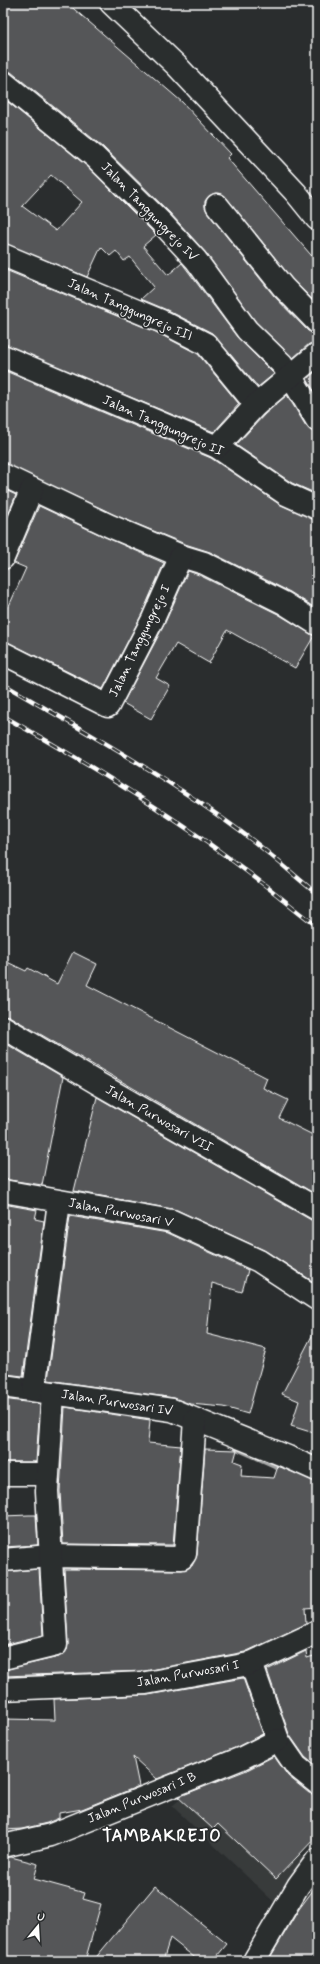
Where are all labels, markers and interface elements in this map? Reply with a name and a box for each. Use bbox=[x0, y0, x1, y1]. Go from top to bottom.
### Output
street label: Jalan Tanggungrejo IV bbox=[96, 159, 201, 266]
street label: Jalan Tanggungrejo III bbox=[65, 275, 195, 346]
street label: Jalan Tanggungrejo II bbox=[99, 392, 227, 462]
street label: Jalan Tanggungrejo I bbox=[105, 582, 176, 701]
street label: Jalan Purwosari VII bbox=[102, 1081, 216, 1157]
street label: Jalan Purwosari V bbox=[67, 1194, 175, 1232]
street label: Jalan Purwosari IV bbox=[60, 1386, 174, 1420]
street label: Jalan Purwosari I bbox=[135, 1657, 241, 1691]
street label: Jalan Purwosari I B bbox=[85, 1768, 199, 1828]
district label: TAMBAKREJO bbox=[102, 1825, 222, 1847]
north arrow bbox=[18, 1906, 58, 1946]
text: U bbox=[35, 1910, 46, 1925]

